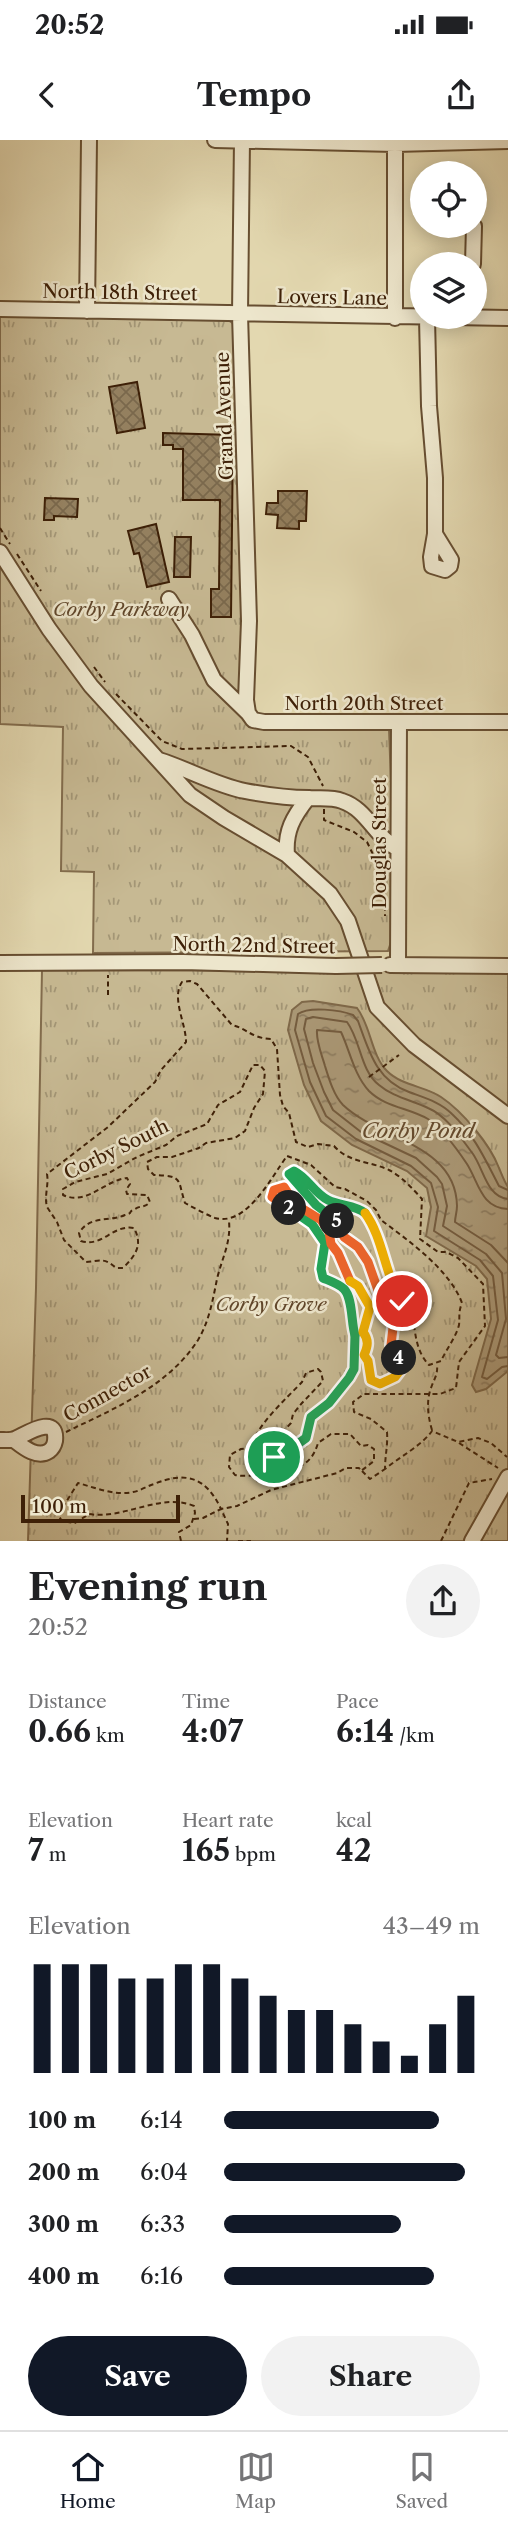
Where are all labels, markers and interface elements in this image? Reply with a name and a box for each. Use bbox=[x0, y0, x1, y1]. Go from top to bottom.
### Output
text: 20:52 bbox=[35, 9, 104, 41]
text: Tempo bbox=[197, 75, 311, 114]
icon: back bbox=[28, 76, 66, 114]
icon: share bbox=[442, 76, 480, 114]
map controls bbox=[410, 161, 487, 329]
button: locate bbox=[410, 161, 487, 238]
button: layers bbox=[410, 252, 487, 329]
street label: North 18th Street bbox=[42, 280, 198, 305]
street label: Lovers Lane bbox=[277, 285, 387, 310]
street label: Grand Avenue bbox=[211, 351, 238, 481]
park label: Corby Parkway bbox=[53, 598, 189, 621]
street label: North 20th Street bbox=[284, 692, 444, 715]
street label: Douglas Street bbox=[368, 777, 391, 909]
street label: North 22nd Street bbox=[172, 933, 336, 958]
street label: Corby South bbox=[60, 1114, 172, 1185]
water label: Corby Pond bbox=[362, 1118, 477, 1143]
pin: 2 bbox=[272, 1190, 306, 1226]
text: 2 bbox=[283, 1196, 294, 1219]
pin: 5 bbox=[320, 1204, 354, 1238]
text: 5 bbox=[331, 1209, 342, 1232]
pin bbox=[372, 1271, 432, 1331]
icon: check bbox=[383, 1282, 421, 1320]
park label: Corby Grove bbox=[216, 1293, 327, 1316]
pin: 4 bbox=[382, 1340, 416, 1376]
text: 4 bbox=[393, 1346, 404, 1369]
street label: Connector bbox=[59, 1360, 155, 1427]
pin bbox=[244, 1427, 304, 1487]
icon: arrive bbox=[255, 1438, 293, 1476]
scale bar bbox=[21, 1492, 180, 1524]
text: 100 m bbox=[32, 1495, 87, 1518]
text: Evening run bbox=[28, 1563, 268, 1610]
button: share bbox=[406, 1564, 480, 1638]
text: 20:52 bbox=[28, 1613, 88, 1641]
text: Distance bbox=[28, 1690, 107, 1713]
text: Time bbox=[182, 1690, 230, 1713]
text: Pace bbox=[336, 1690, 379, 1713]
text: 0.66 bbox=[28, 1713, 91, 1750]
text: 4:07 bbox=[182, 1713, 243, 1750]
text: 6:14 bbox=[336, 1713, 394, 1750]
text: km bbox=[91, 1724, 125, 1747]
text: /km bbox=[394, 1724, 435, 1747]
text: Elevation bbox=[28, 1809, 113, 1832]
text: Heart rate bbox=[182, 1809, 274, 1832]
text: kcal bbox=[336, 1809, 372, 1832]
text: 7 bbox=[28, 1832, 44, 1869]
text: 165 bbox=[182, 1832, 230, 1869]
text: 42 bbox=[336, 1832, 372, 1869]
text: m bbox=[44, 1843, 66, 1866]
text: bpm bbox=[230, 1843, 276, 1866]
text: Elevation bbox=[28, 1912, 131, 1940]
text: 43–49 m bbox=[383, 1912, 480, 1940]
text: 100 m bbox=[28, 2106, 96, 2134]
text: 6:14 bbox=[140, 2106, 183, 2134]
text: 200 m bbox=[28, 2158, 100, 2186]
text: 6:04 bbox=[140, 2158, 188, 2186]
text: 300 m bbox=[28, 2210, 99, 2238]
text: 6:33 bbox=[140, 2210, 185, 2238]
text: 400 m bbox=[28, 2262, 100, 2290]
text: 6:16 bbox=[140, 2262, 183, 2290]
button: Save bbox=[28, 2336, 247, 2416]
button: Share bbox=[261, 2336, 480, 2416]
tab: Home bbox=[60, 2448, 116, 2513]
tab: Map bbox=[235, 2448, 276, 2513]
tab: Saved bbox=[395, 2448, 448, 2513]

